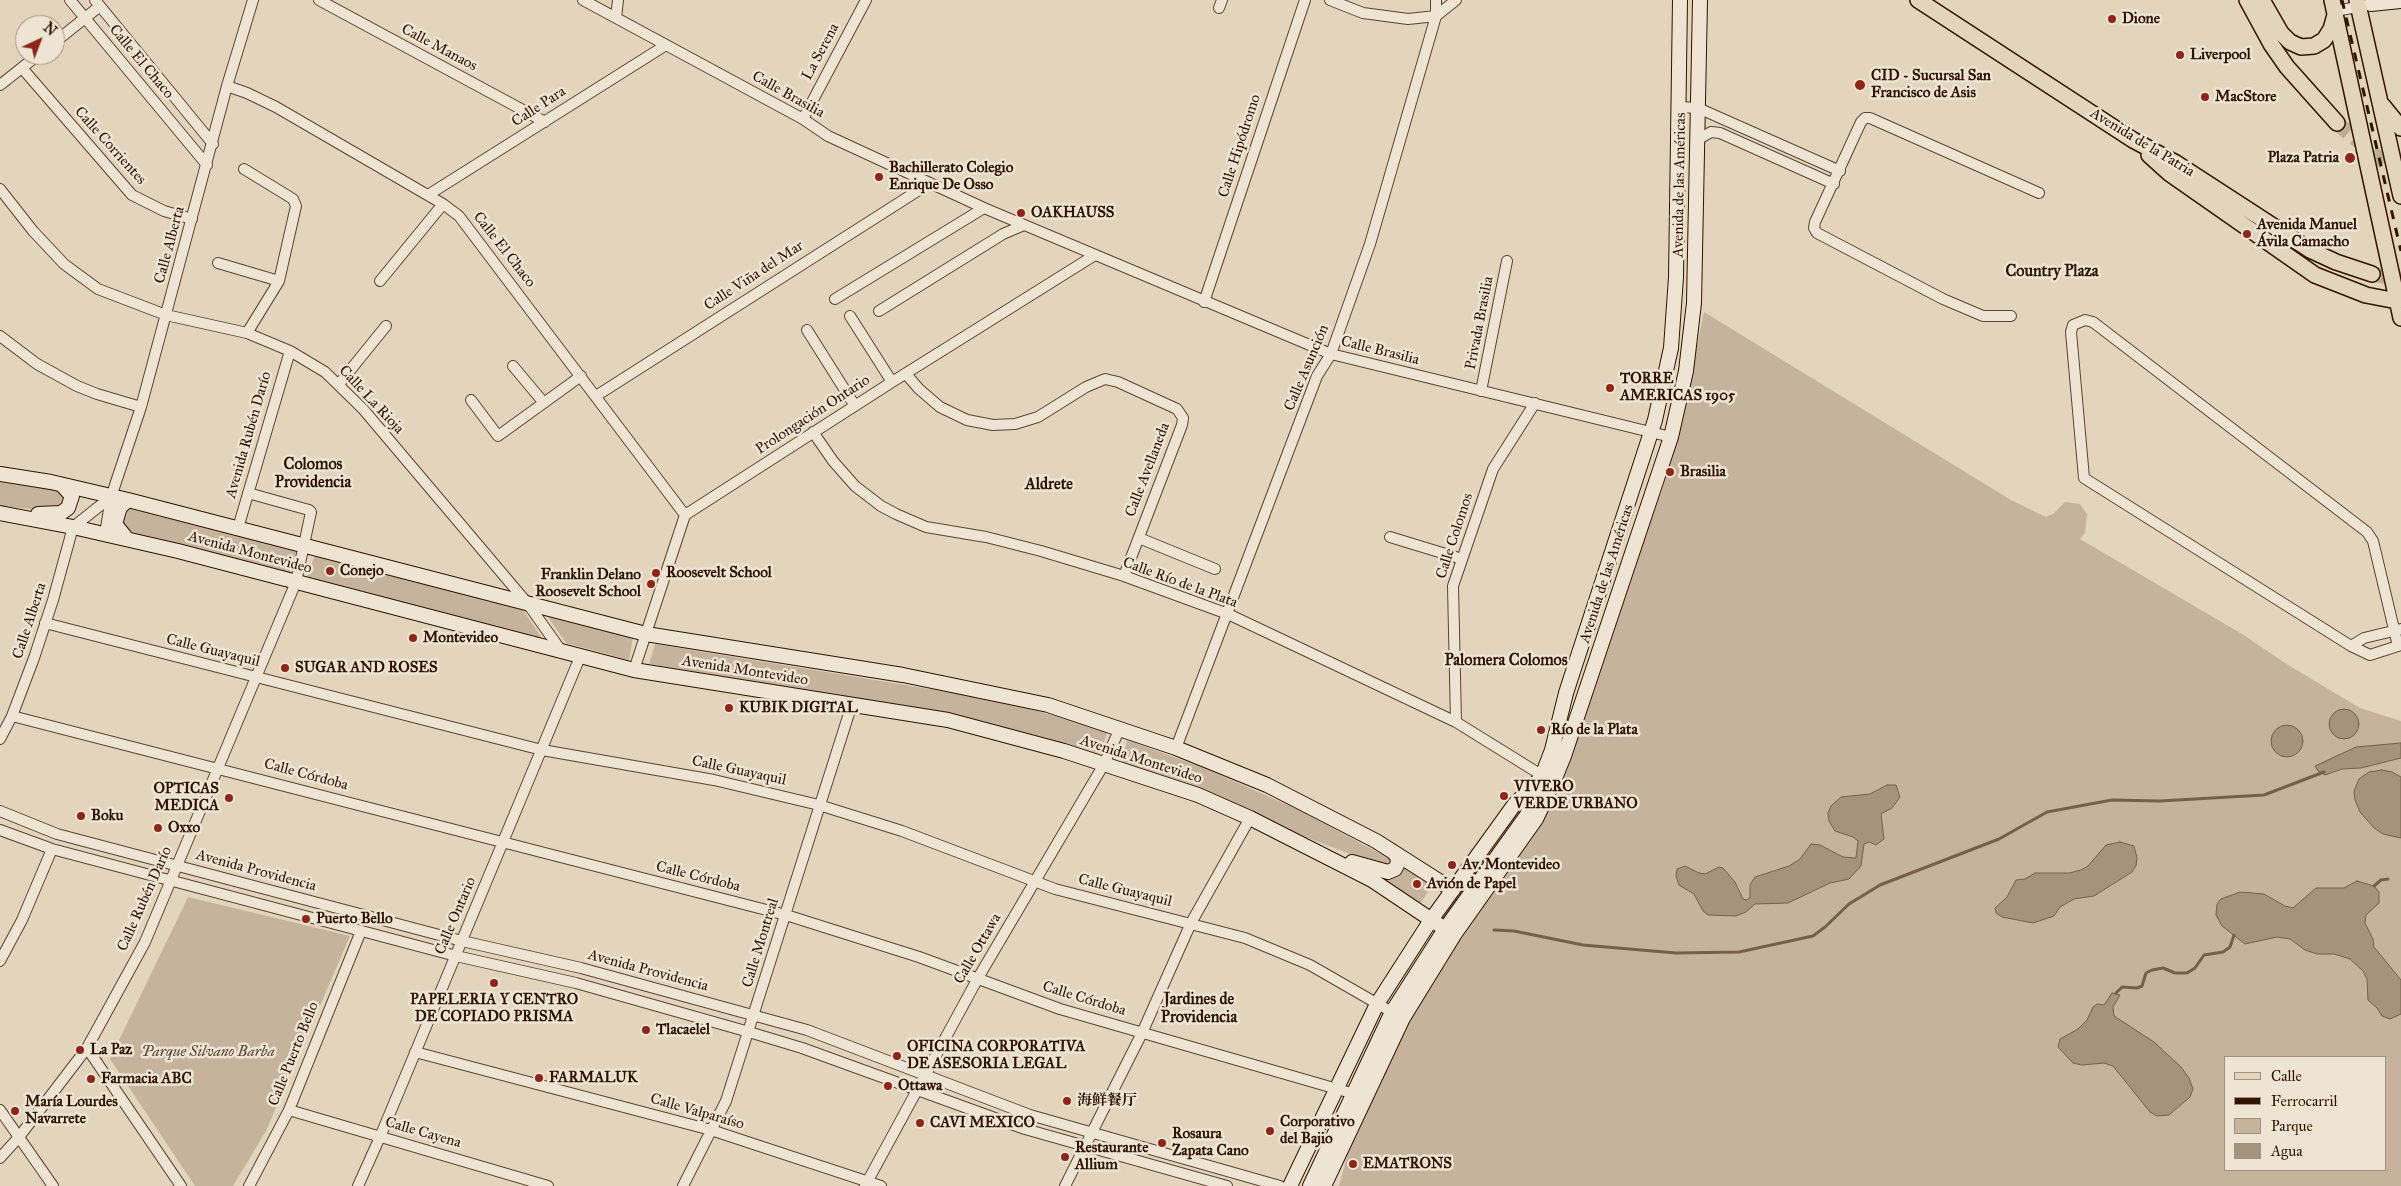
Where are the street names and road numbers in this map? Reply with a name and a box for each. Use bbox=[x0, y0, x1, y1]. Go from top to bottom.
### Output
street label: Calle Manaos bbox=[398, 20, 480, 76]
street label: Calle El Chaco bbox=[105, 21, 177, 103]
street label: La Serena bbox=[799, 21, 843, 83]
street label: Calle Brasilia bbox=[749, 68, 827, 122]
street label: Calle Para bbox=[509, 83, 569, 131]
street label: Calle Hipódromo bbox=[1215, 92, 1265, 200]
street label: Calle Corrientes bbox=[70, 103, 150, 189]
street label: Avenida de la Patria bbox=[2086, 105, 2198, 181]
street label: Avenida de las Américas bbox=[1670, 112, 1690, 258]
street label: Calle Alberta bbox=[151, 204, 189, 286]
street label: Calle El Chaco bbox=[469, 209, 539, 291]
street label: Calle Viña del Mar bbox=[701, 237, 807, 315]
street label: Privada Brasilia bbox=[1462, 275, 1498, 371]
street label: Calle Asunción bbox=[1281, 322, 1333, 414]
street label: Calle Brasilia bbox=[1339, 333, 1421, 369]
street label: Calle La Rioja bbox=[335, 362, 407, 438]
street label: Avenida Rubén Darío bbox=[222, 370, 276, 500]
street label: Prolongación Ontario bbox=[752, 371, 874, 459]
street label: Calle Avellaneda bbox=[1122, 420, 1174, 520]
street label: Calle Colomos bbox=[1433, 491, 1477, 581]
street label: Avenida de las Américas bbox=[1576, 502, 1638, 646]
street label: Avenida Montevideo bbox=[186, 528, 314, 578]
street label: Calle Río de la Plata bbox=[1120, 554, 1240, 612]
street label: Calle Alberta bbox=[9, 581, 51, 661]
street label: Calle Guayaquil bbox=[164, 631, 262, 671]
street label: Avenida Montevideo bbox=[681, 652, 809, 690]
street label: Avenida Montevideo bbox=[1078, 732, 1204, 788]
street label: Calle Guayaquil bbox=[690, 752, 788, 790]
street label: Calle Córdoba bbox=[262, 755, 350, 795]
street label: Calle Rubén Darío bbox=[114, 844, 176, 954]
street label: Avenida Providencia bbox=[194, 846, 318, 896]
street label: Calle Córdoba bbox=[654, 858, 742, 896]
street label: Calle Guayaquil bbox=[1076, 871, 1174, 911]
street label: Calle Ontario bbox=[432, 874, 480, 958]
street label: Calle Montreal bbox=[739, 896, 783, 990]
street label: Calle Ottawa bbox=[951, 911, 1005, 987]
street label: Avenida Providencia bbox=[586, 946, 710, 996]
street label: Calle Córdoba bbox=[1040, 978, 1128, 1020]
street label: Calle Puerto Bello bbox=[265, 999, 323, 1109]
street label: Calle Valparaíso bbox=[648, 1090, 746, 1134]
street label: Calle Cayena bbox=[383, 1114, 463, 1152]

